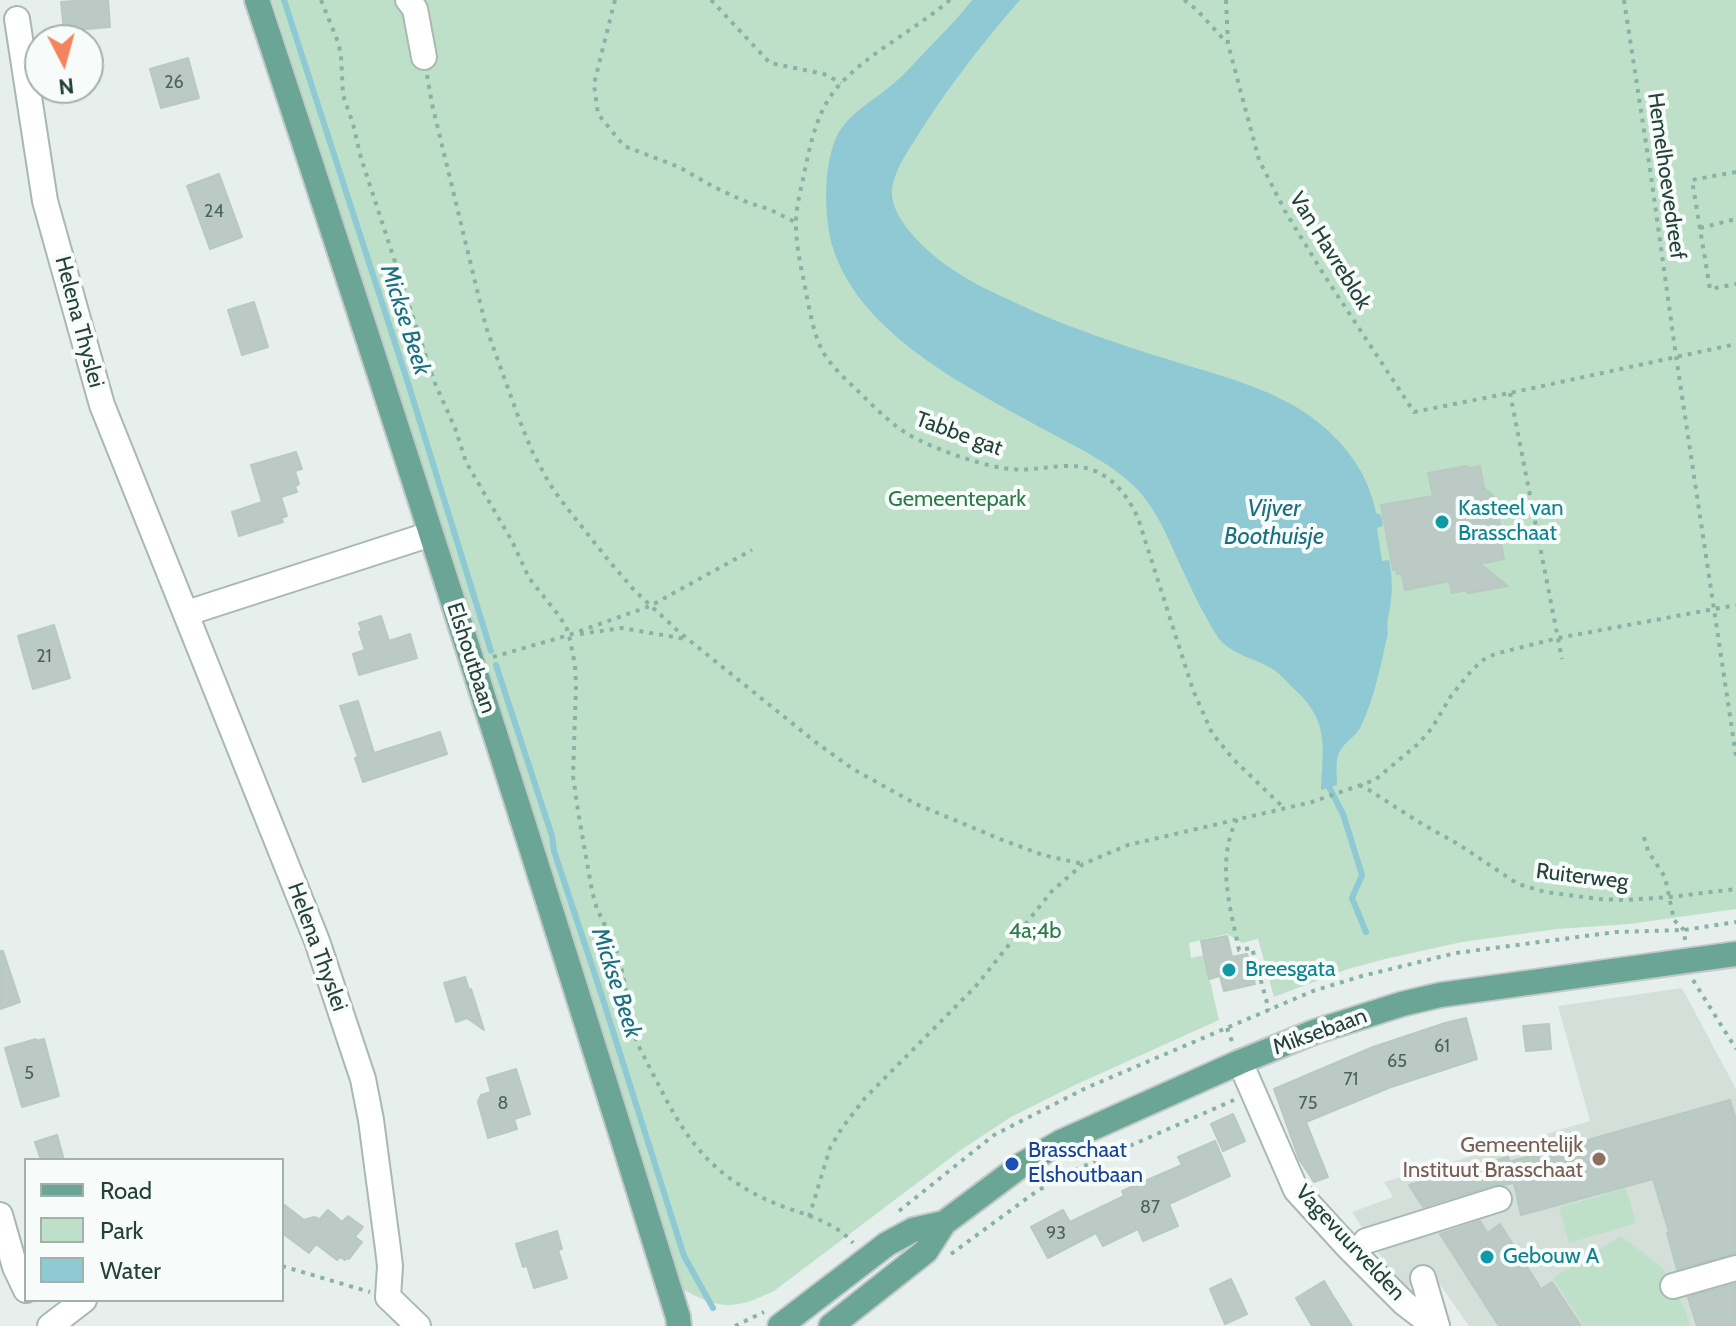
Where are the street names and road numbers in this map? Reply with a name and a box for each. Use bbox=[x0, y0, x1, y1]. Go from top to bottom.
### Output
street label: Hemelhoevedreef bbox=[1641, 91, 1691, 261]
street label: Van Havreblok bbox=[1283, 187, 1377, 315]
street label: Helena Thyslei bbox=[49, 253, 109, 391]
street label: Tabbe gat bbox=[912, 406, 1006, 462]
street label: Elshoutbaan bbox=[441, 599, 501, 717]
street label: Ruiterweg bbox=[1534, 858, 1630, 896]
street label: Helena Thyslei bbox=[282, 879, 352, 1015]
street label: Miksebaan bbox=[1269, 1003, 1371, 1061]
street label: Vagevuurvelden bbox=[1290, 1180, 1410, 1306]

